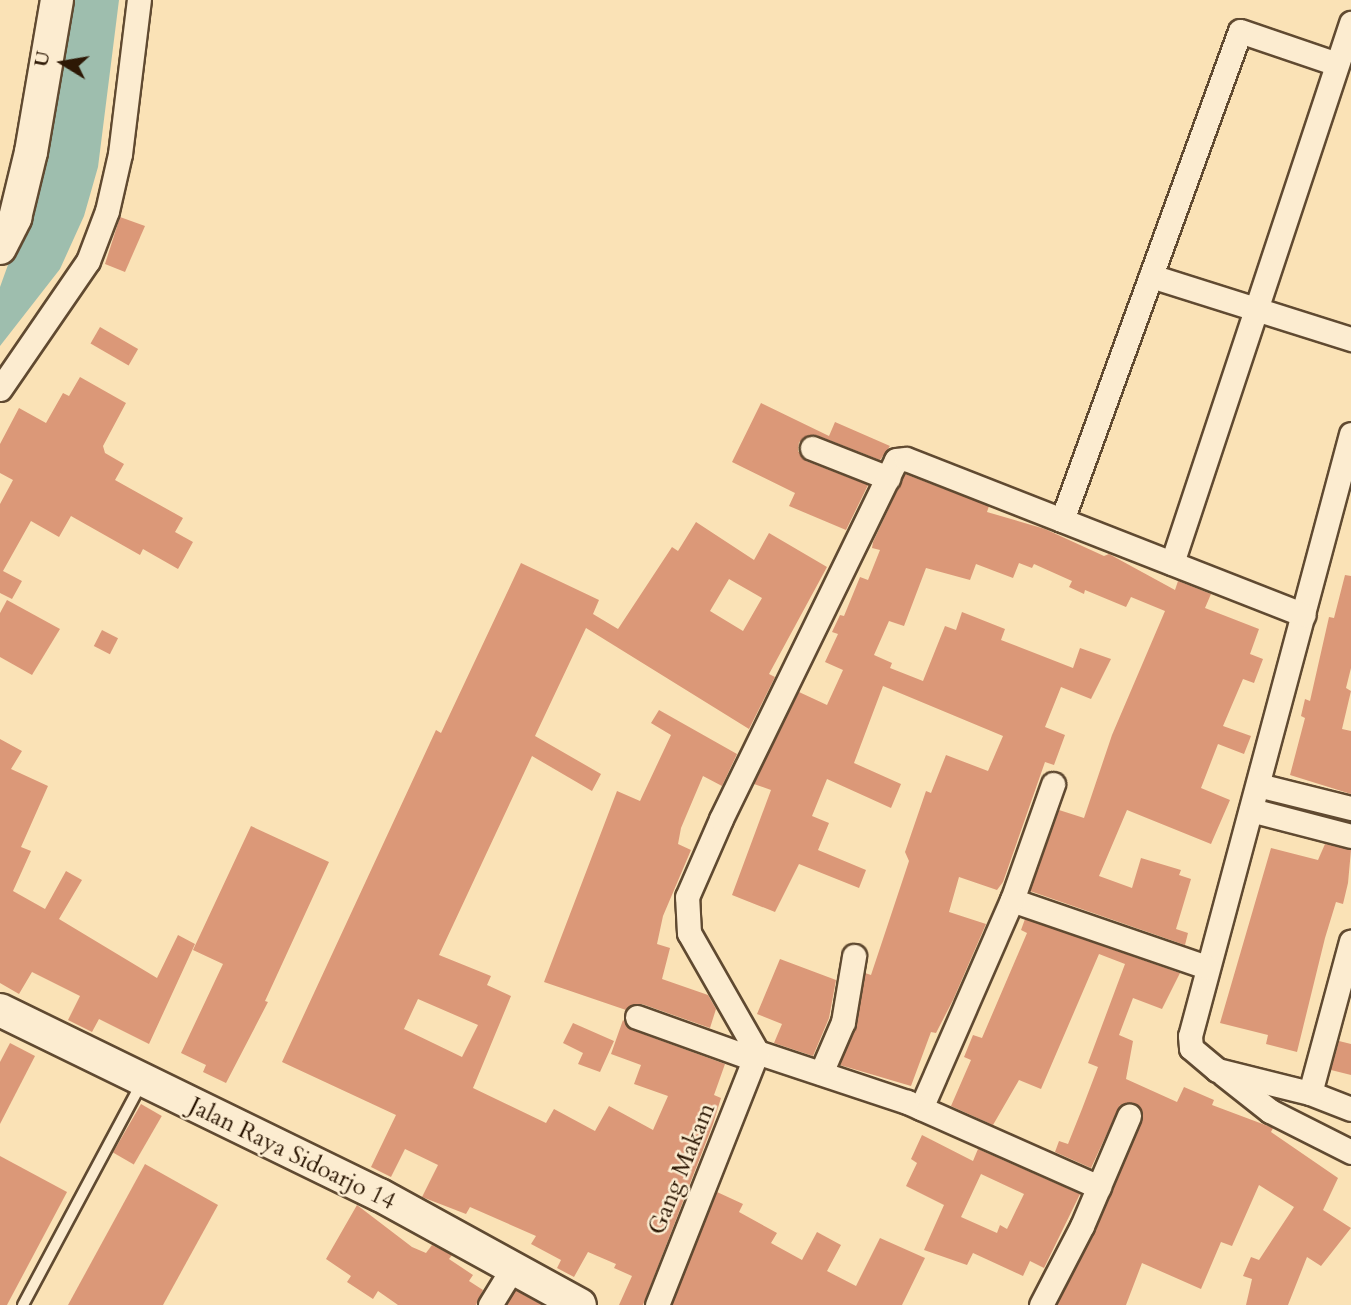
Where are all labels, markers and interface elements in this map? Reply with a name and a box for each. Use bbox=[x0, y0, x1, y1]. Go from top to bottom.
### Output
north arrow bbox=[28, 28, 98, 98]
text: U bbox=[28, 49, 57, 69]
street label: Jalan Raya Sidoarjo 14 bbox=[184, 1092, 400, 1216]
street label: Gang Makam bbox=[643, 1099, 721, 1239]

